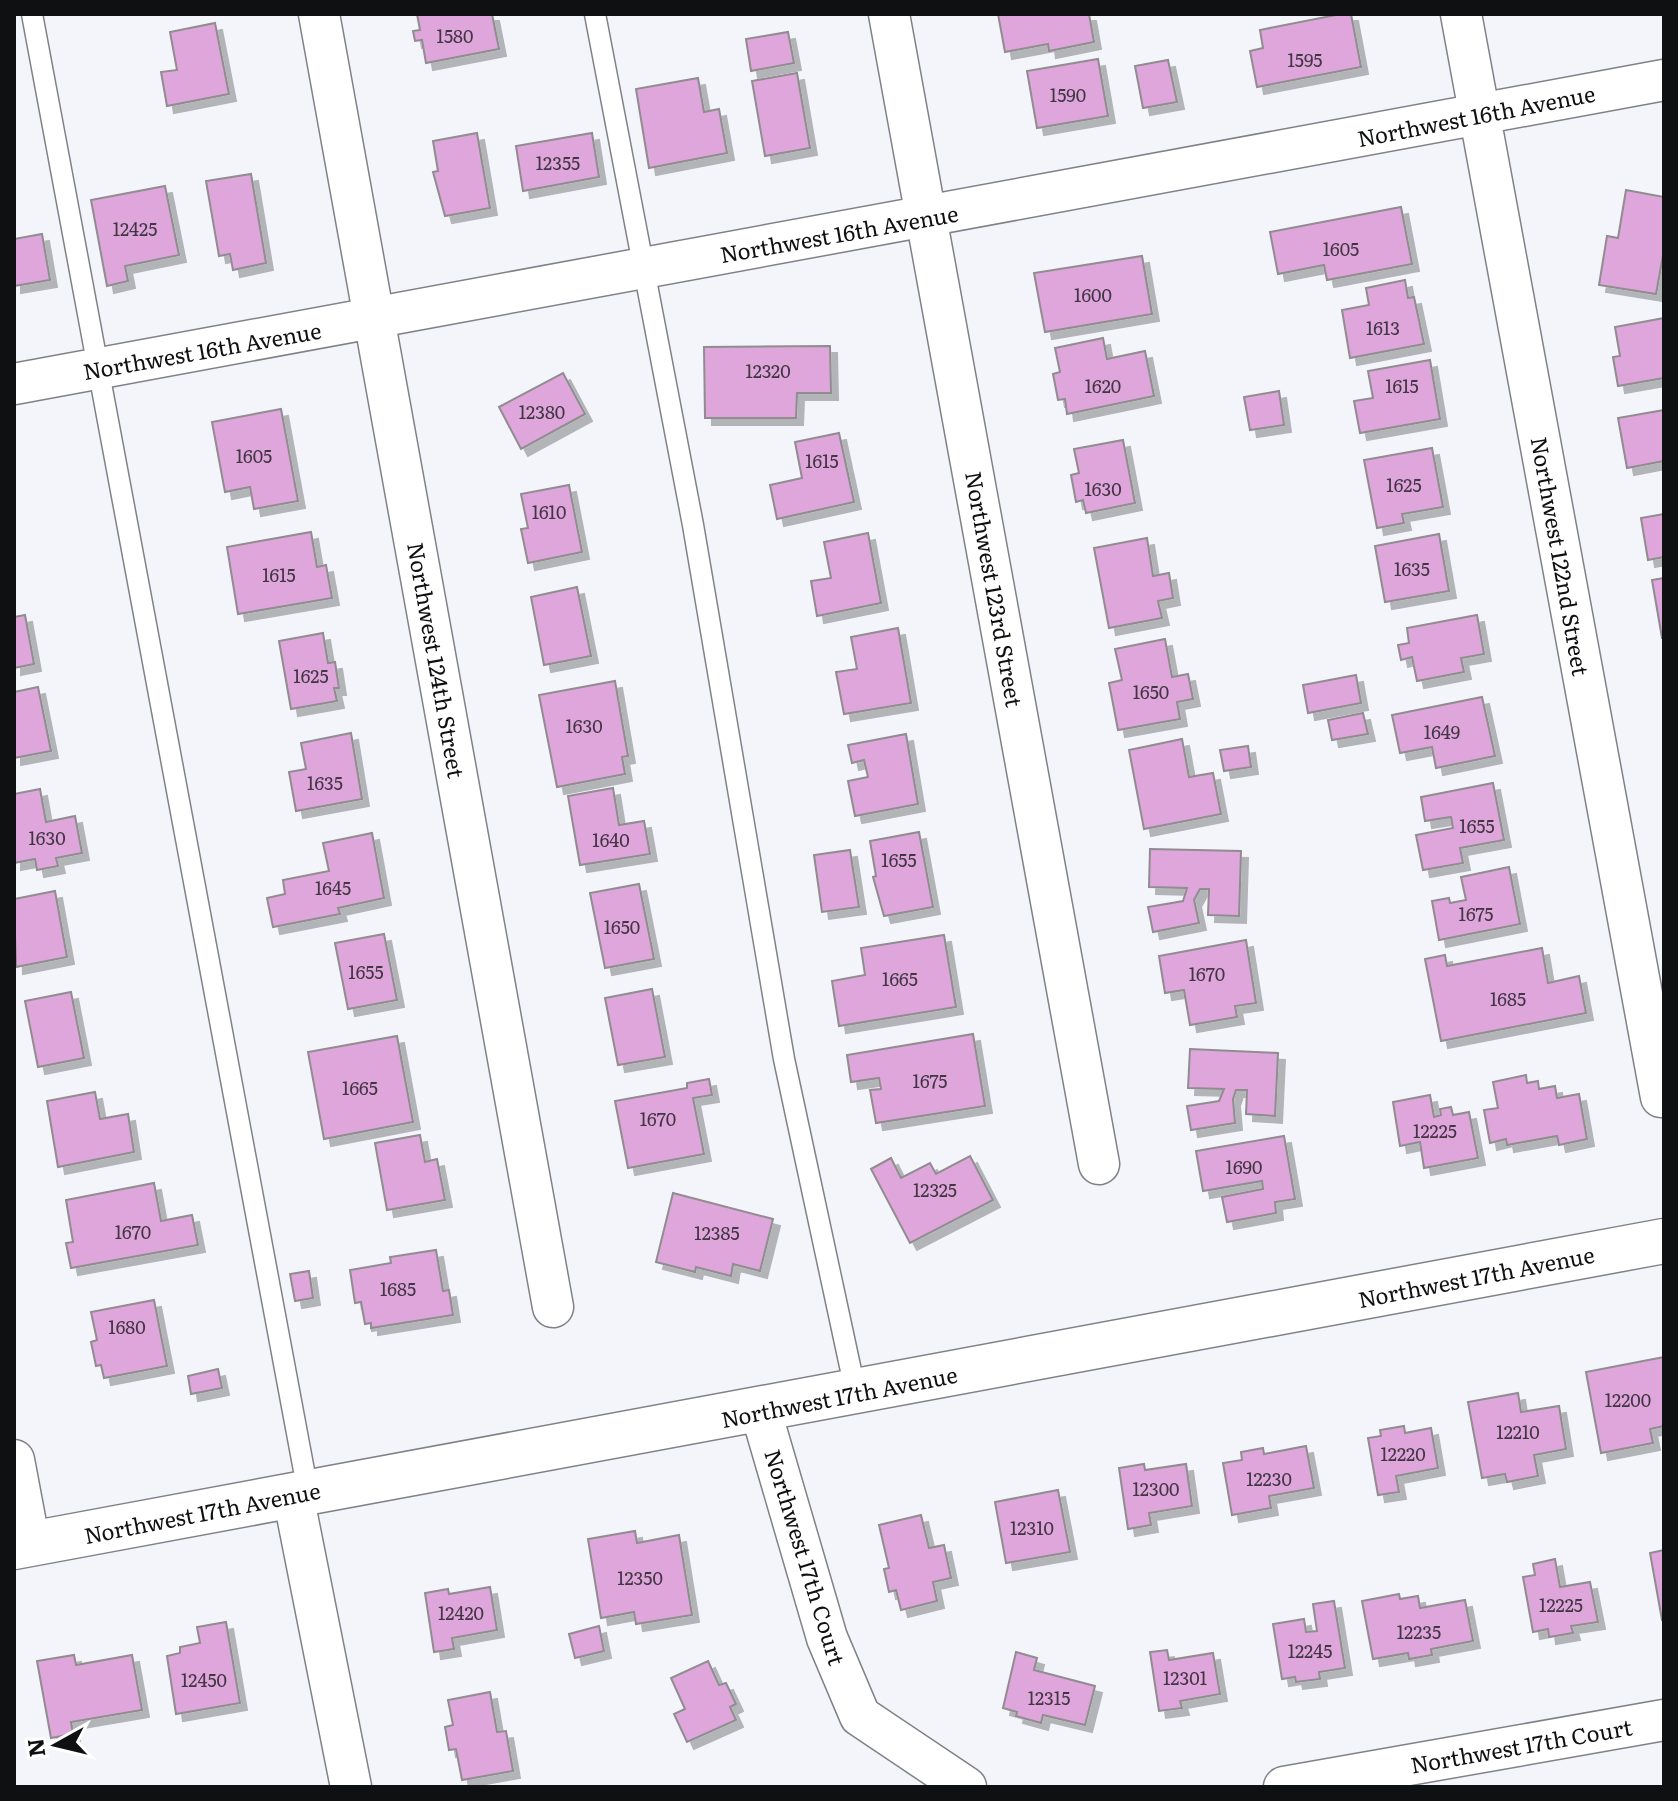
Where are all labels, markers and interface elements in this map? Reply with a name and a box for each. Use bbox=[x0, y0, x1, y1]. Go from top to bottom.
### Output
house number: 1580 bbox=[437, 22, 473, 49]
house number: 1595 bbox=[1287, 46, 1323, 73]
street label: Northwest 16th Avenue bbox=[1354, 76, 1598, 154]
house number: 1590 bbox=[1050, 81, 1086, 108]
house number: 12355 bbox=[536, 149, 580, 176]
street label: Northwest 16th Avenue bbox=[717, 196, 961, 270]
house number: 12425 bbox=[113, 215, 157, 242]
house number: 1605 bbox=[1323, 235, 1359, 262]
house number: 1600 bbox=[1074, 281, 1112, 308]
street label: Northwest 16th Avenue bbox=[80, 313, 324, 387]
house number: 1613 bbox=[1366, 314, 1400, 341]
house number: 12320 bbox=[745, 357, 791, 384]
house number: 1620 bbox=[1085, 372, 1121, 399]
house number: 1615 bbox=[1385, 372, 1419, 399]
house number: 12380 bbox=[519, 398, 565, 425]
street label: Northwest 122nd Street bbox=[1524, 434, 1598, 678]
house number: 1605 bbox=[236, 442, 272, 469]
house number: 1615 bbox=[805, 447, 839, 474]
street label: Northwest 123rd Street bbox=[958, 469, 1032, 710]
house number: 1625 bbox=[1386, 471, 1422, 498]
house number: 1630 bbox=[1084, 475, 1122, 502]
house number: 1610 bbox=[532, 498, 566, 525]
street label: Northwest 124th Street bbox=[400, 540, 474, 781]
house number: 1635 bbox=[1394, 555, 1430, 582]
house number: 1615 bbox=[262, 561, 296, 588]
house number: 1625 bbox=[293, 662, 329, 689]
house number: 1650 bbox=[1133, 678, 1169, 705]
house number: 1630 bbox=[565, 712, 603, 739]
house number: 1649 bbox=[1424, 718, 1460, 745]
house number: 1635 bbox=[307, 769, 343, 796]
house number: 1655 bbox=[1459, 812, 1495, 839]
house number: 1630 bbox=[28, 824, 66, 851]
house number: 1640 bbox=[592, 826, 630, 853]
house number: 1655 bbox=[881, 846, 917, 873]
house number: 1645 bbox=[315, 874, 351, 901]
house number: 1675 bbox=[1459, 900, 1493, 927]
house number: 1650 bbox=[604, 913, 640, 940]
house number: 1655 bbox=[348, 958, 384, 985]
house number: 1670 bbox=[1189, 960, 1225, 987]
house number: 1665 bbox=[882, 965, 918, 992]
house number: 1685 bbox=[1490, 985, 1526, 1012]
house number: 1675 bbox=[913, 1067, 947, 1094]
house number: 1665 bbox=[342, 1074, 378, 1101]
house number: 1670 bbox=[640, 1105, 676, 1132]
house number: 12225 bbox=[1413, 1117, 1457, 1144]
house number: 1690 bbox=[1226, 1153, 1262, 1180]
house number: 12325 bbox=[913, 1176, 957, 1203]
house number: 1670 bbox=[115, 1218, 151, 1245]
house number: 12385 bbox=[694, 1219, 740, 1246]
street label: Northwest 17th Avenue bbox=[1355, 1237, 1597, 1315]
house number: 1685 bbox=[380, 1275, 416, 1302]
house number: 1680 bbox=[108, 1313, 146, 1340]
street label: Northwest 17th Avenue bbox=[718, 1357, 960, 1435]
house number: 12200 bbox=[1605, 1386, 1651, 1413]
house number: 12210 bbox=[1496, 1418, 1540, 1445]
house number: 12220 bbox=[1380, 1440, 1426, 1467]
street label: Northwest 17th Court bbox=[757, 1445, 855, 1669]
house number: 12230 bbox=[1246, 1465, 1292, 1492]
street label: Northwest 17th Avenue bbox=[81, 1473, 323, 1551]
house number: 12300 bbox=[1132, 1475, 1180, 1502]
house number: 12310 bbox=[1010, 1514, 1054, 1541]
house number: 12350 bbox=[617, 1564, 663, 1591]
house number: 12225 bbox=[1539, 1591, 1583, 1618]
house number: 12420 bbox=[438, 1599, 484, 1626]
house number: 12235 bbox=[1397, 1618, 1441, 1645]
house number: 12245 bbox=[1288, 1637, 1332, 1664]
house number: 12301 bbox=[1163, 1664, 1207, 1691]
house number: 12450 bbox=[181, 1666, 227, 1693]
house number: 12315 bbox=[1028, 1684, 1070, 1711]
north arrow bbox=[16, 1705, 96, 1785]
street label: Northwest 17th Court bbox=[1408, 1709, 1634, 1781]
text: N bbox=[17, 1737, 52, 1759]

